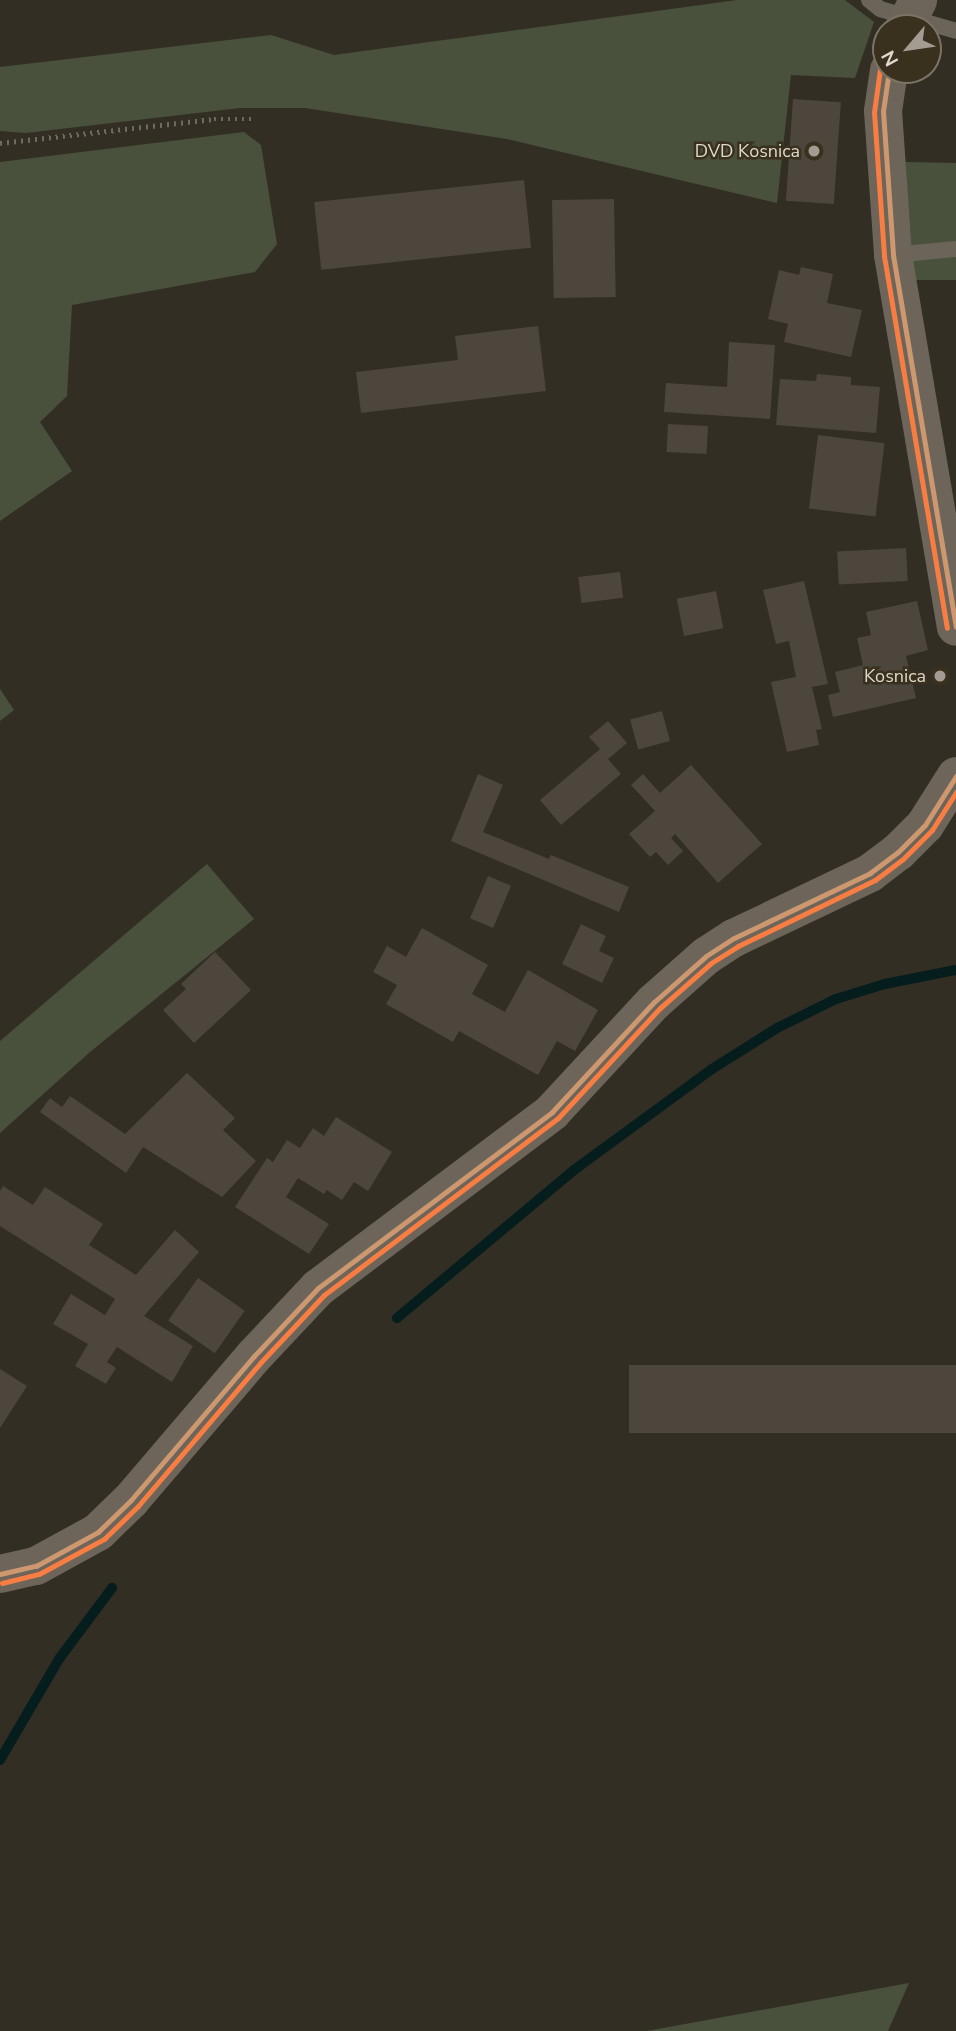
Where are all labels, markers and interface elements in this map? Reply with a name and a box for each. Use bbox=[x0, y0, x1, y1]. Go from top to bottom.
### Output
north arrow bbox=[872, 14, 942, 84]
text: N bbox=[876, 46, 905, 71]
place label: DVD Kosnica bbox=[695, 140, 800, 162]
marker: DVD Kosnica bbox=[806, 143, 822, 159]
place label: Kosnica bbox=[864, 665, 926, 687]
marker: Kosnica bbox=[932, 668, 948, 684]

